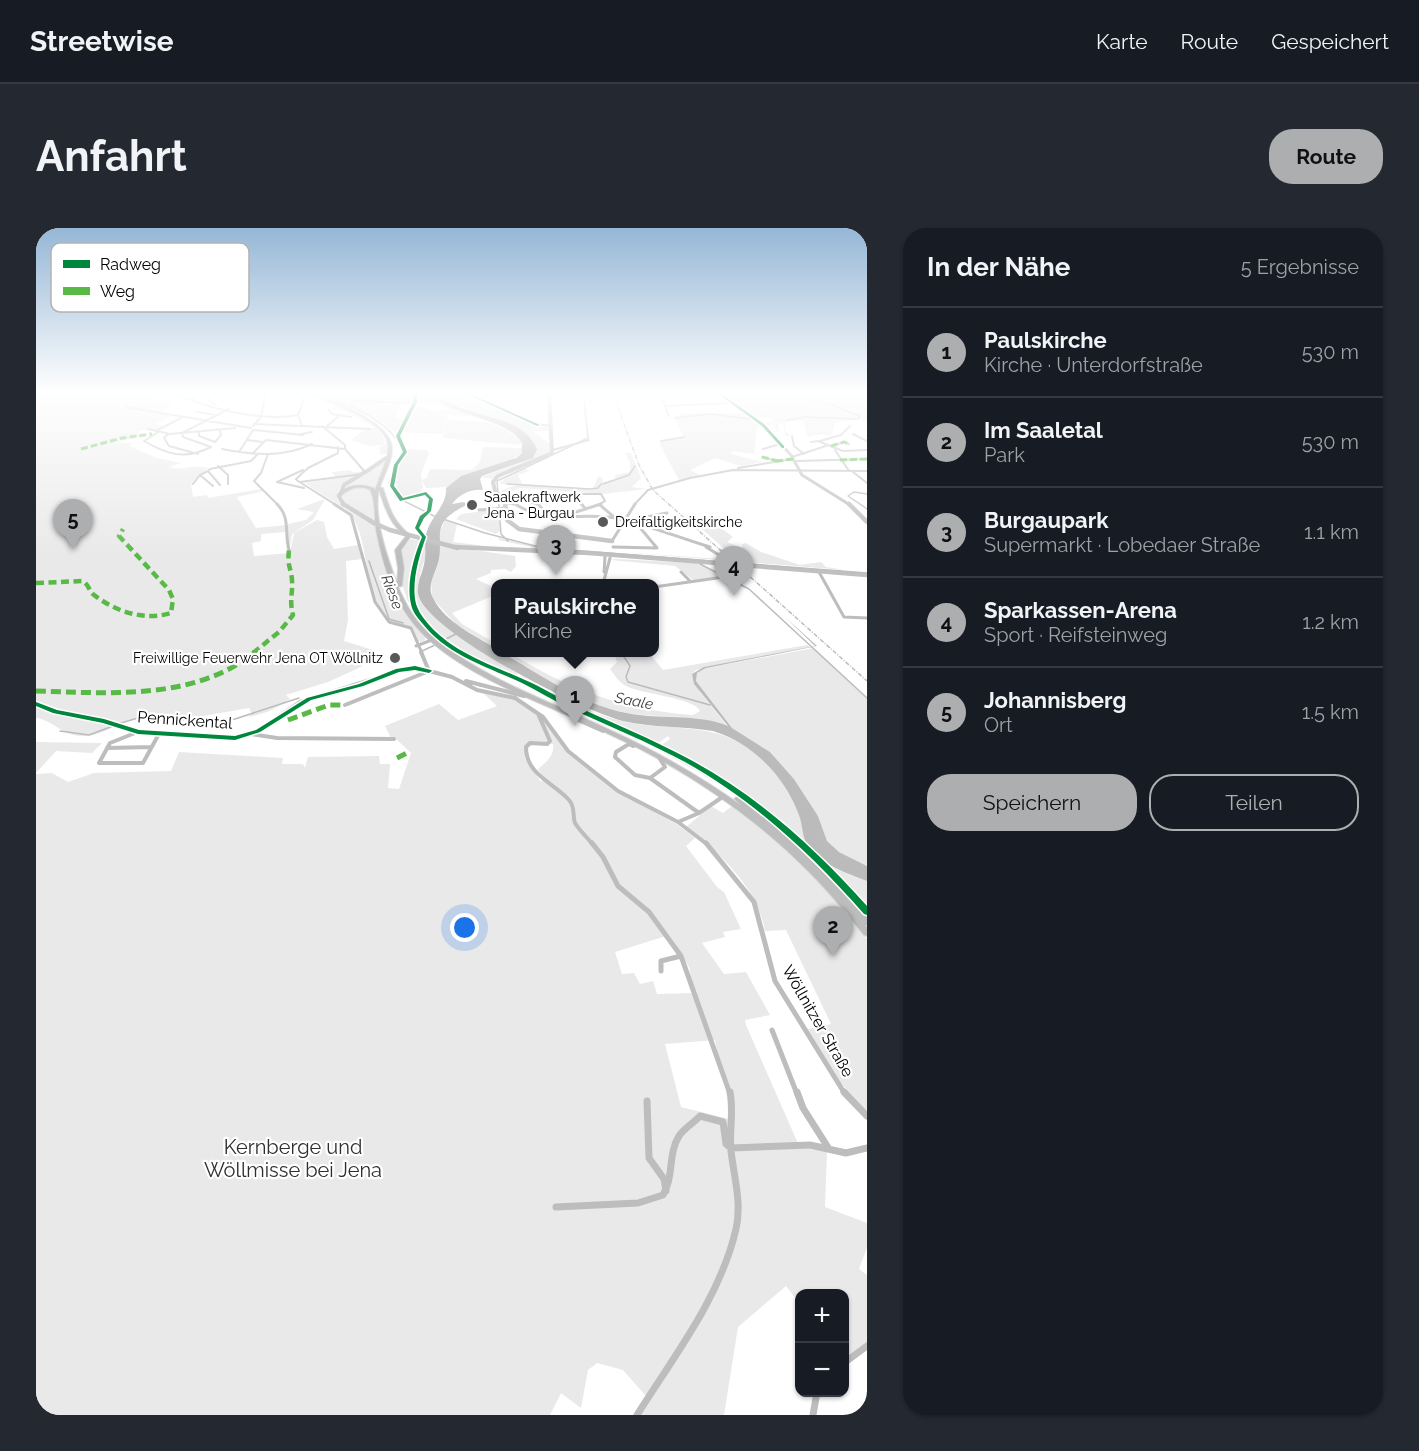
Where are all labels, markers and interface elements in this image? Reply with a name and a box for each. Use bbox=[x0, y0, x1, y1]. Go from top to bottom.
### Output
text: Streetwise bbox=[30, 25, 174, 58]
text: Karte bbox=[1096, 29, 1148, 54]
text: Route bbox=[1181, 29, 1238, 54]
text: Gespeichert bbox=[1271, 29, 1389, 54]
button: Route bbox=[1269, 129, 1383, 184]
text: Anfahrt bbox=[36, 132, 187, 181]
legend bbox=[51, 243, 249, 312]
text: In der Nähe bbox=[927, 252, 1070, 282]
text: Radweg bbox=[100, 255, 161, 274]
text: 5 Ergebnisse bbox=[1241, 255, 1359, 279]
text: Weg bbox=[100, 282, 135, 301]
text: Paulskirche bbox=[984, 327, 1107, 353]
text: 1 bbox=[942, 340, 951, 364]
text: 530 m bbox=[1302, 340, 1359, 364]
text: Kirche · Unterdorfstraße bbox=[984, 353, 1203, 377]
text: Im Saaletal bbox=[984, 417, 1103, 443]
text: 2 bbox=[941, 430, 952, 454]
text: 530 m bbox=[1302, 430, 1359, 454]
text: Park bbox=[984, 443, 1025, 467]
place label: Saalekraftwerk Jena - Burgau bbox=[484, 489, 581, 521]
marker: Saalekraftwerk Jena - Burgau bbox=[465, 498, 479, 512]
pin: 5 bbox=[54, 500, 93, 549]
text: Burgaupark bbox=[984, 507, 1108, 533]
place label: Dreifaltigkeitskirche bbox=[615, 514, 742, 530]
marker: Dreifaltigkeitskirche bbox=[596, 515, 610, 529]
text: 3 bbox=[941, 520, 952, 544]
text: 1.1 km bbox=[1304, 520, 1359, 544]
pin: 3 bbox=[536, 526, 576, 575]
text: Supermarkt · Lobedaer Straße bbox=[984, 533, 1260, 557]
pin: 4 bbox=[714, 546, 754, 596]
water label: Riese bbox=[377, 572, 407, 612]
popup bbox=[491, 579, 659, 657]
text: Paulskirche bbox=[514, 593, 636, 619]
text: Sparkassen-Arena bbox=[984, 597, 1177, 623]
text: 4 bbox=[941, 610, 952, 634]
text: 1.2 km bbox=[1302, 610, 1359, 634]
text: Kirche bbox=[514, 619, 572, 643]
text: Sport · Reifsteinweg bbox=[984, 623, 1167, 647]
place label: Freiwillige Feuerwehr Jena OT Wöllnitz bbox=[133, 650, 383, 666]
marker: Freiwillige Feuerwehr Jena OT Wöllnitz bbox=[388, 651, 402, 665]
pin: 1 bbox=[556, 676, 594, 726]
text: Johannisberg bbox=[984, 687, 1126, 713]
water label: Saale bbox=[612, 688, 655, 714]
text: 5 bbox=[941, 700, 952, 724]
text: 1.5 km bbox=[1302, 700, 1359, 724]
street label: Pennickental bbox=[137, 707, 234, 733]
text: Ort bbox=[984, 713, 1013, 737]
button: Speichern bbox=[927, 774, 1137, 831]
button: Teilen bbox=[1149, 774, 1359, 831]
pin: 2 bbox=[814, 906, 852, 956]
your location bbox=[450, 913, 479, 942]
street label: Wöllnitzer Straße bbox=[778, 962, 858, 1080]
park label: Kernberge und Wöllmisse bei Jena bbox=[204, 1135, 382, 1182]
map controls bbox=[795, 1289, 849, 1397]
button: + bbox=[795, 1289, 849, 1343]
button: − bbox=[795, 1343, 849, 1397]

